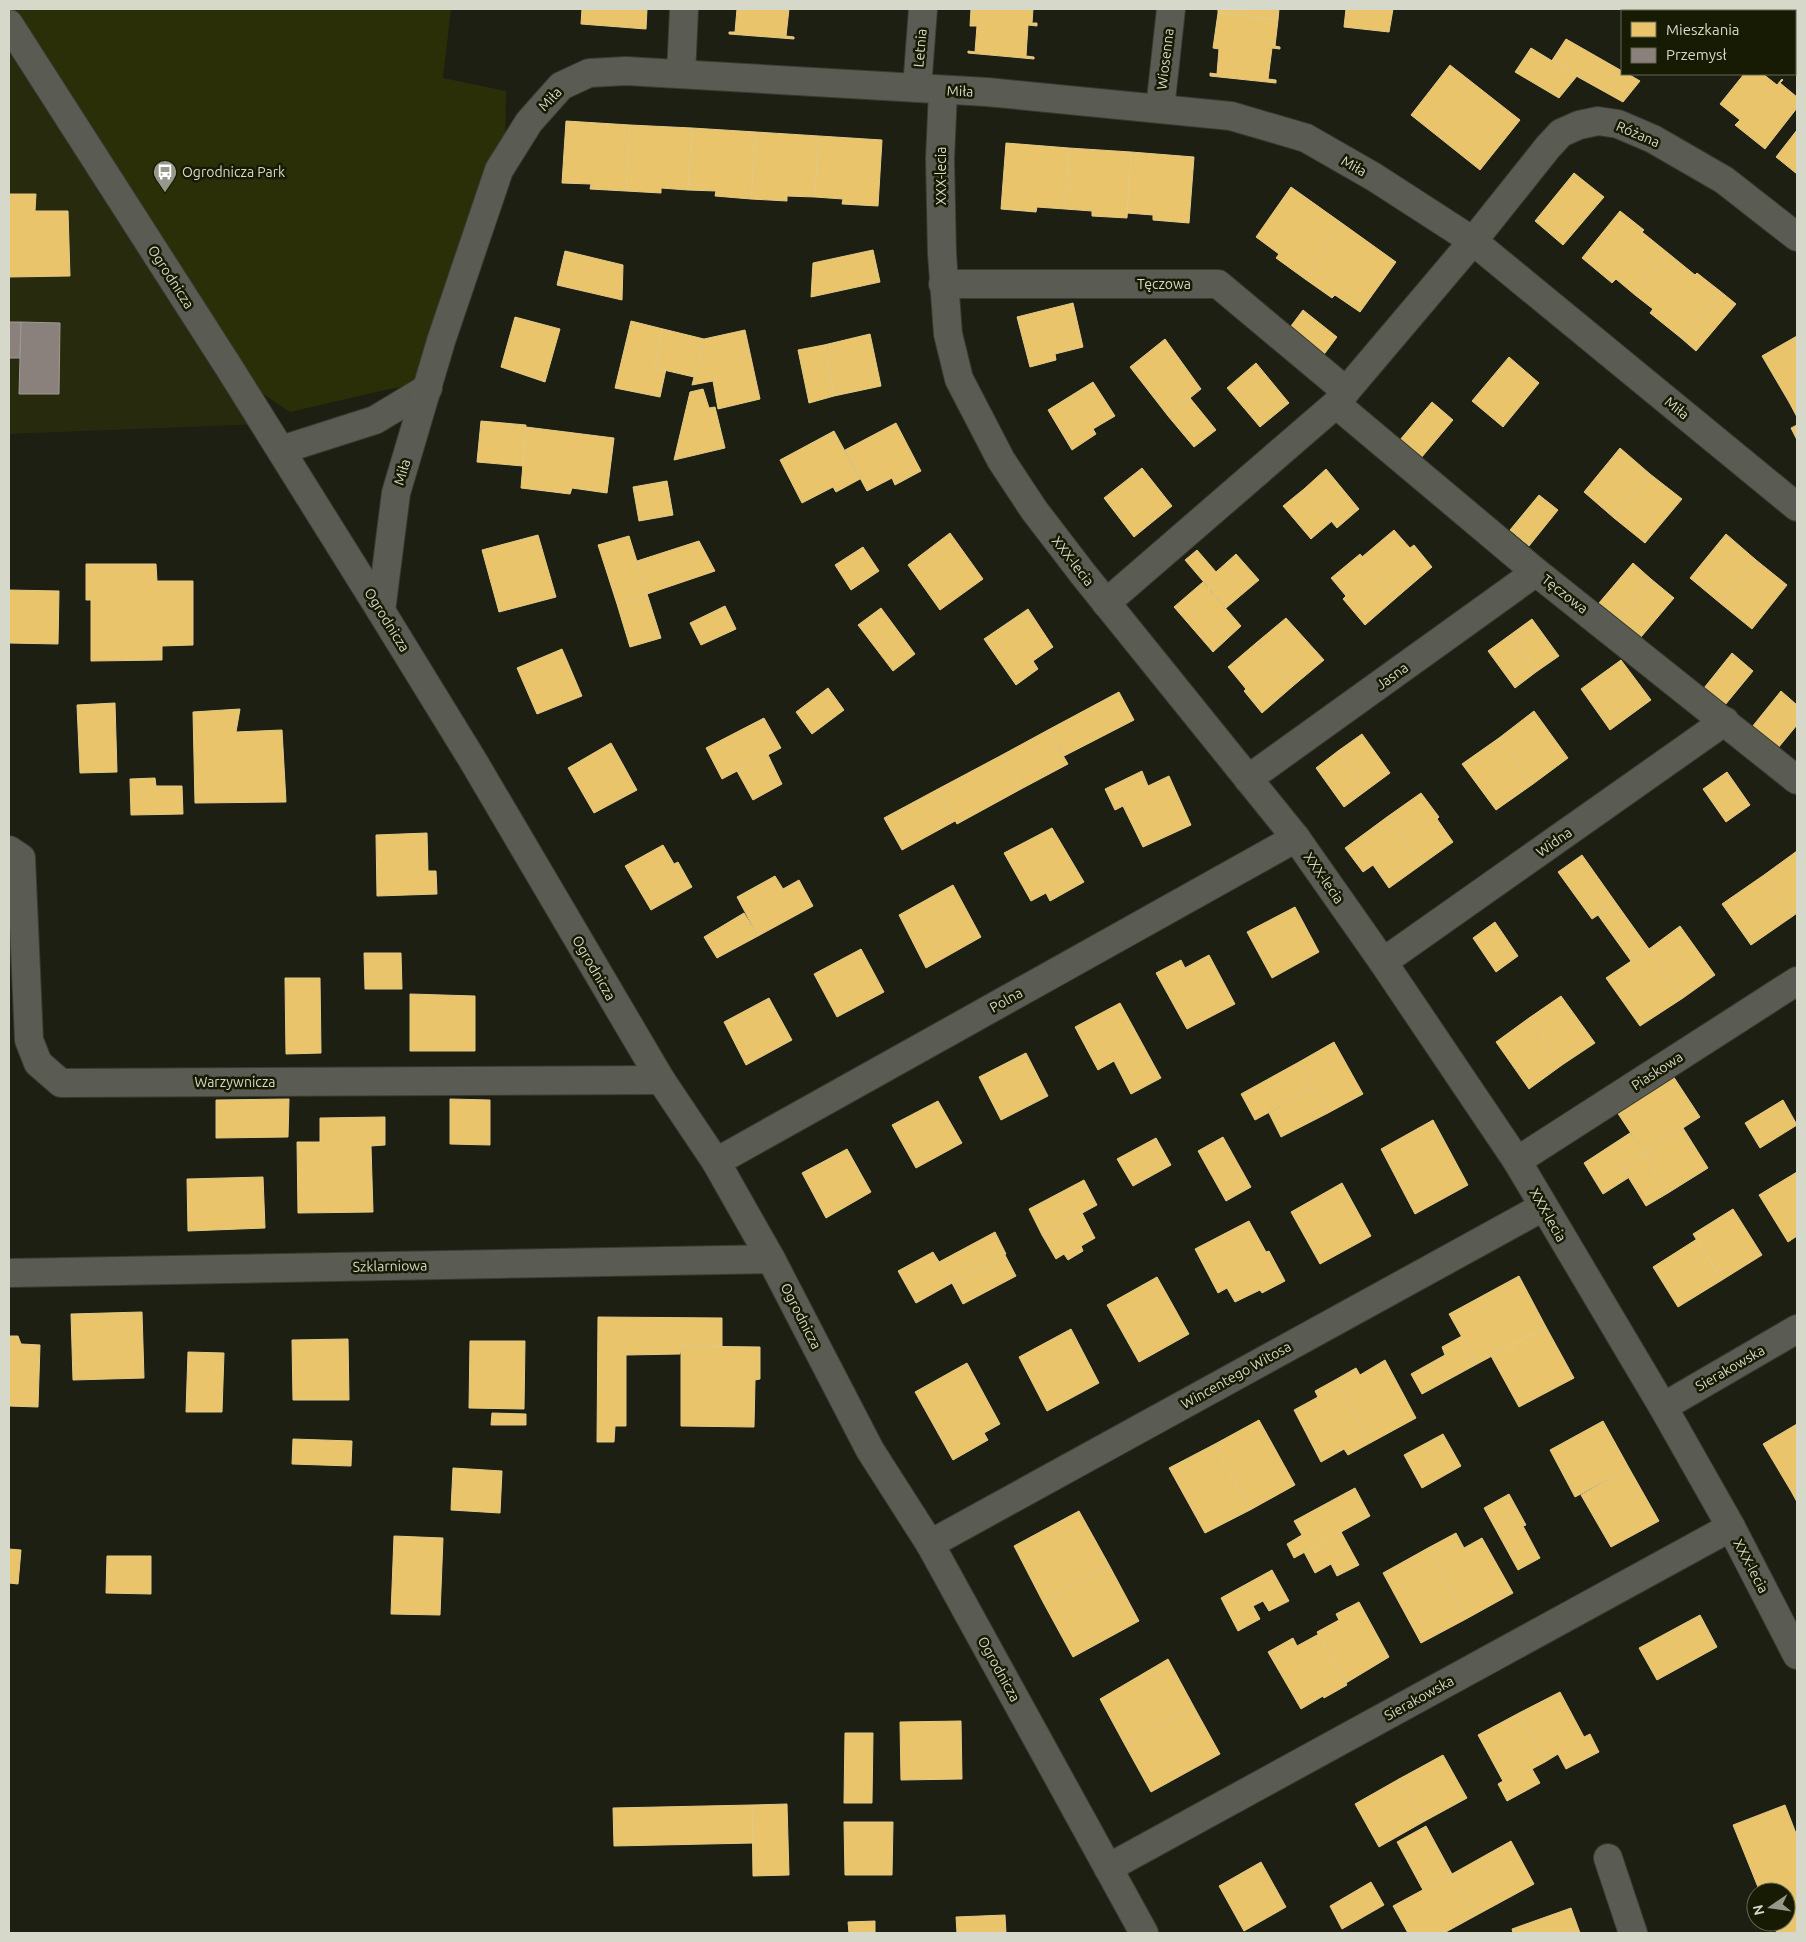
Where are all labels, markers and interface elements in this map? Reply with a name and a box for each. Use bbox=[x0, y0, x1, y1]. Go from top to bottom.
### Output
legend bbox=[1621, 10, 1796, 75]
text: Mieszkania bbox=[1666, 21, 1740, 38]
street label: Wiosenna bbox=[1153, 27, 1177, 91]
street label: Letnia bbox=[910, 28, 930, 68]
text: Przemysł bbox=[1666, 46, 1726, 63]
street label: Miła bbox=[946, 83, 974, 99]
street label: Miła bbox=[535, 84, 565, 114]
street label: Różana bbox=[1614, 118, 1662, 150]
street label: XXX-lecia bbox=[933, 147, 949, 205]
street label: Miła bbox=[1339, 152, 1369, 180]
bus stop icon: Ogrodnicza Park bbox=[152, 159, 178, 193]
place label: Ogrodnicza Park bbox=[182, 164, 285, 180]
street label: Ogrodnicza bbox=[145, 242, 197, 312]
street label: Tęczowa bbox=[1137, 276, 1191, 292]
street label: Miła bbox=[1662, 393, 1692, 423]
street label: Miła bbox=[390, 457, 414, 487]
street label: XXX-lecia bbox=[1049, 533, 1097, 589]
street label: Tęczowa bbox=[1539, 571, 1591, 617]
street label: Ogrodnicza bbox=[361, 585, 413, 655]
street label: Jasna bbox=[1373, 659, 1411, 693]
street label: Widna bbox=[1533, 824, 1575, 860]
street label: XXX-lecia bbox=[1301, 849, 1347, 907]
street label: Ogrodnicza bbox=[569, 933, 619, 1003]
street label: Polna bbox=[987, 984, 1025, 1016]
street label: Piaskowa bbox=[1628, 1048, 1686, 1094]
street label: Warzywnicza bbox=[194, 1074, 276, 1090]
street label: XXX-lecia bbox=[1526, 1186, 1570, 1244]
street label: Szklarniowa bbox=[353, 1257, 427, 1275]
street label: Ogrodnicza bbox=[778, 1280, 824, 1352]
street label: Wincentego Witosa bbox=[1178, 1338, 1294, 1412]
street label: Sierakowska bbox=[1693, 1342, 1767, 1394]
street label: XXX-lecia bbox=[1730, 1536, 1772, 1596]
street label: Ogrodnicza bbox=[975, 1634, 1023, 1704]
street label: Sierakowska bbox=[1381, 1672, 1457, 1724]
north arrow bbox=[1746, 1882, 1796, 1932]
text: N bbox=[1749, 1903, 1767, 1917]

